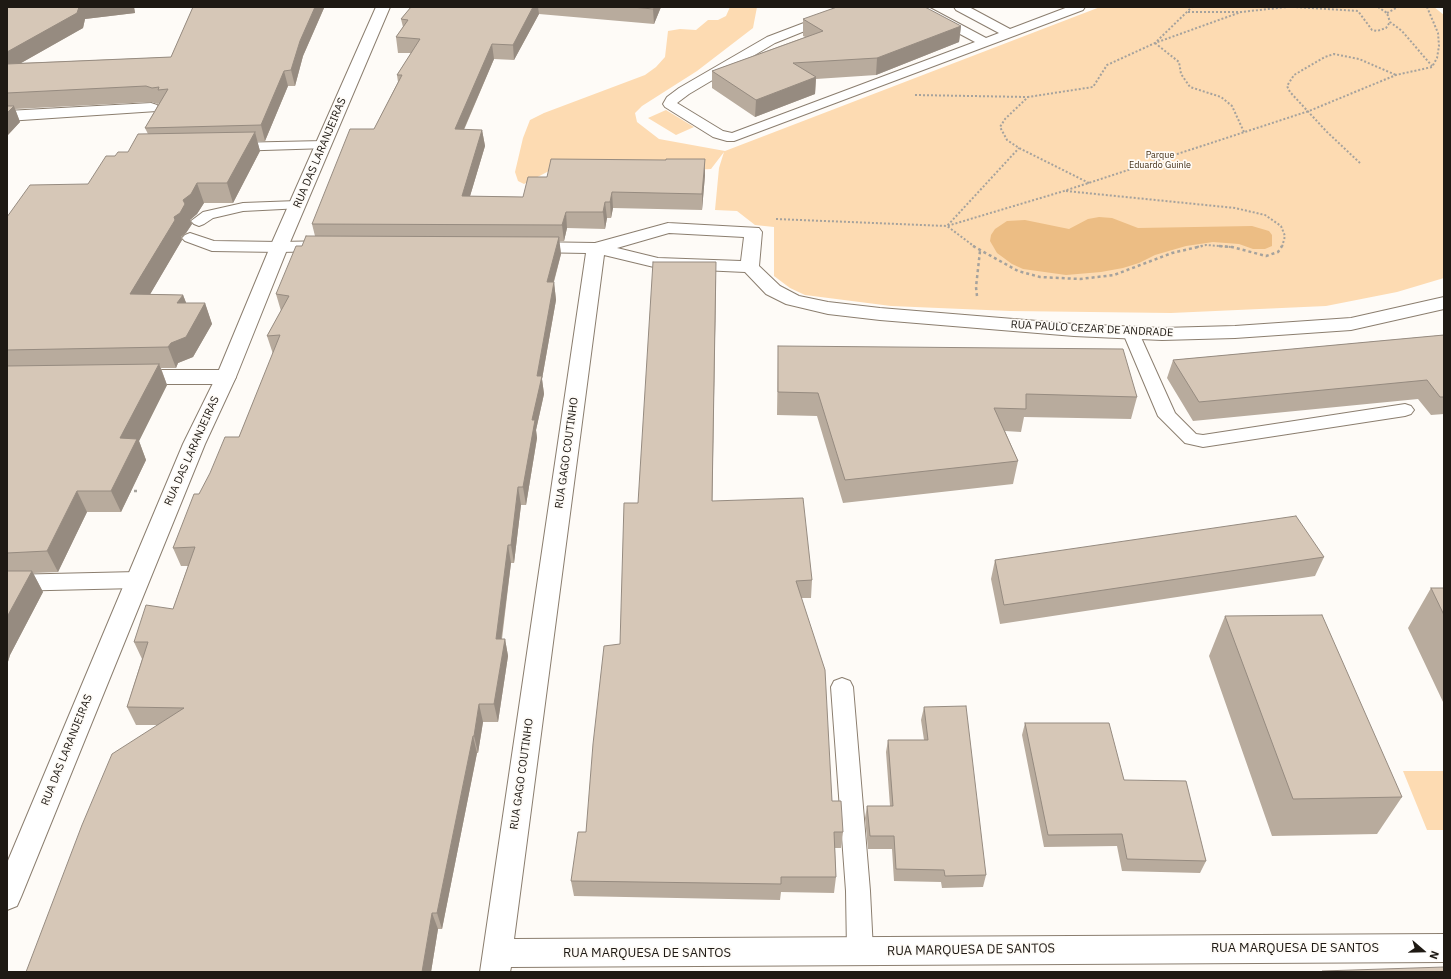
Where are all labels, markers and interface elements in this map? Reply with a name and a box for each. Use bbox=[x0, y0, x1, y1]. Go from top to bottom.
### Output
street label: RUA DAS LARANJEIRAS bbox=[291, 96, 349, 210]
park label: Parque Eduardo Guinle bbox=[1129, 150, 1191, 171]
street label: RUA PAULO CEZAR DE ANDRADE bbox=[1010, 318, 1174, 340]
street label: RUA DAS LARANJEIRAS bbox=[162, 394, 222, 508]
street label: RUA GAGO COUTINHO bbox=[553, 396, 581, 510]
street label: RUA DAS LARANJEIRAS bbox=[39, 692, 95, 808]
street label: RUA GAGO COUTINHO bbox=[508, 717, 536, 831]
north arrow bbox=[1403, 931, 1443, 971]
street label: RUA MARQUESA DE SANTOS bbox=[1211, 940, 1379, 956]
street label: RUA MARQUESA DE SANTOS bbox=[887, 941, 1055, 959]
street label: RUA MARQUESA DE SANTOS bbox=[563, 945, 731, 961]
text: N bbox=[1426, 949, 1442, 961]

